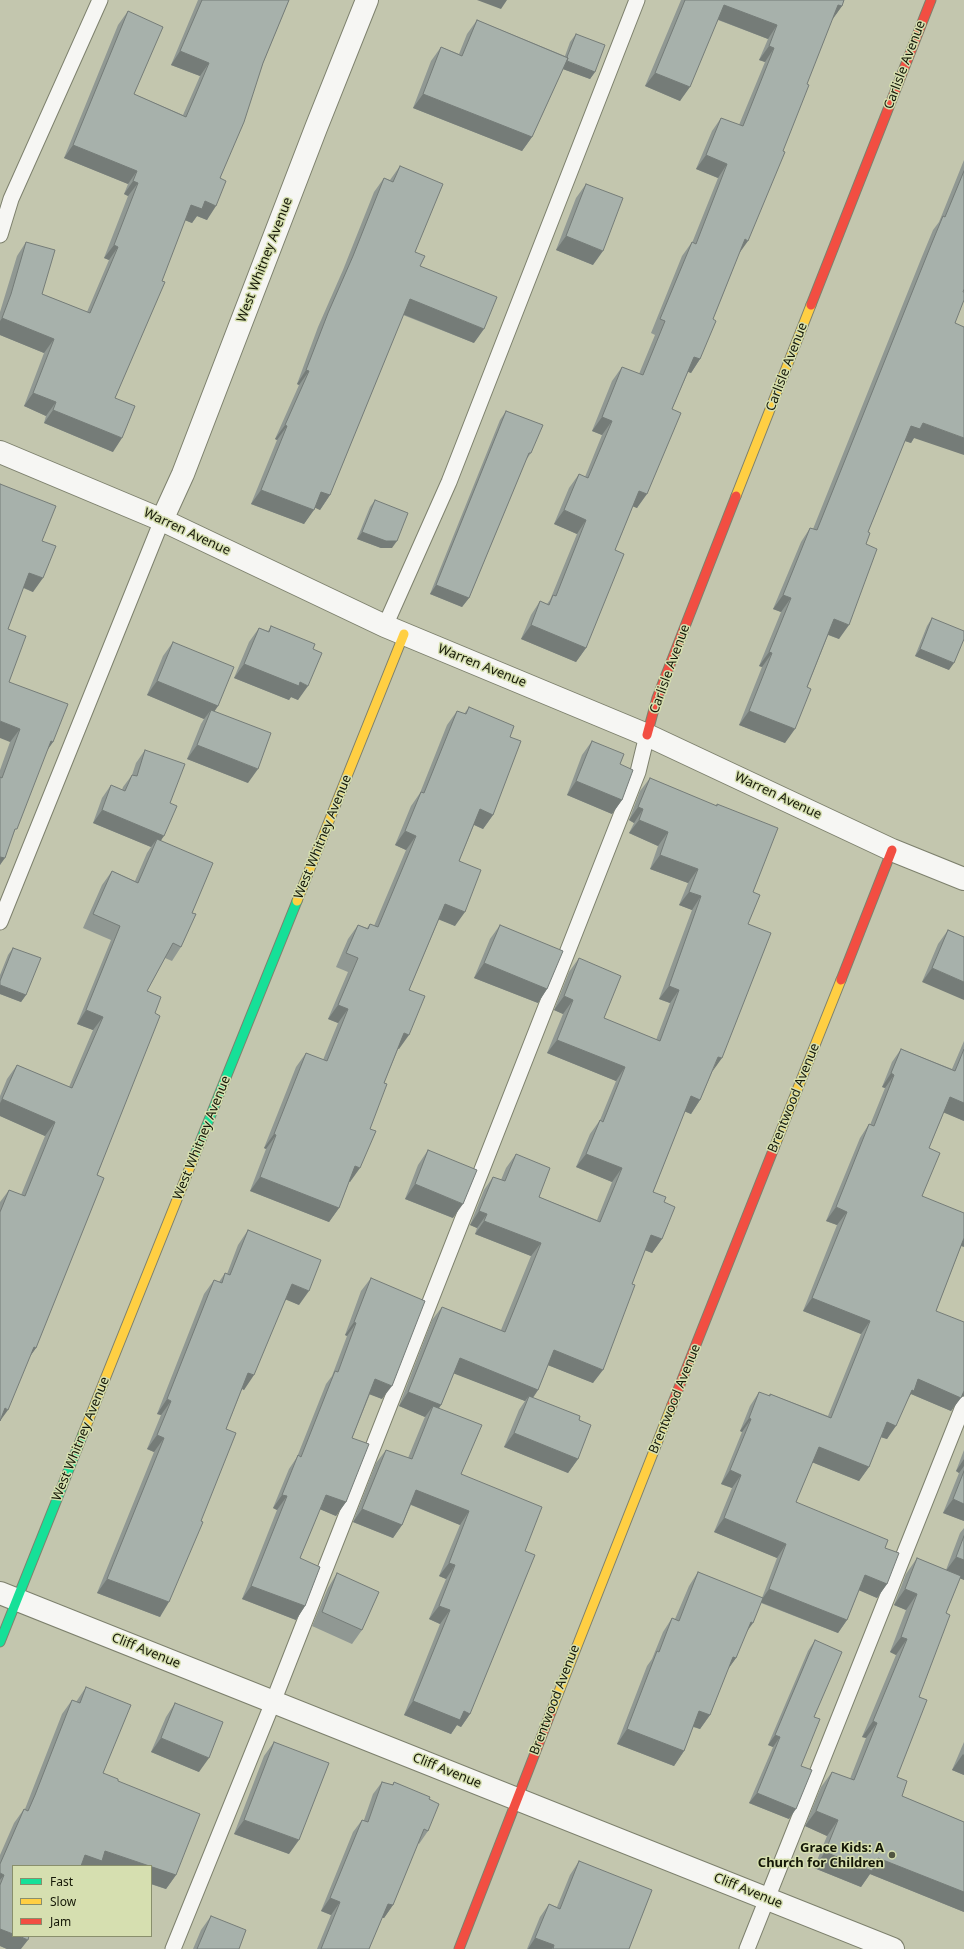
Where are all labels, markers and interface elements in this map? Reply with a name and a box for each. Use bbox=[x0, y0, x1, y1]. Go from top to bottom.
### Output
street label: Carlisle Avenue bbox=[881, 19, 929, 111]
street label: West Whitney Avenue bbox=[234, 195, 296, 325]
street label: Carlisle Avenue bbox=[763, 321, 811, 413]
street label: Warren Avenue bbox=[141, 505, 233, 559]
street label: Carlisle Avenue bbox=[647, 622, 693, 716]
street label: Warren Avenue bbox=[436, 641, 528, 691]
street label: Warren Avenue bbox=[732, 769, 824, 823]
street label: West Whitney Avenue bbox=[291, 773, 355, 901]
street label: Brentwood Avenue bbox=[765, 1041, 823, 1155]
street label: West Whitney Avenue bbox=[170, 1074, 234, 1202]
street label: Brentwood Avenue bbox=[646, 1342, 704, 1456]
street label: West Whitney Avenue bbox=[49, 1375, 113, 1503]
street label: Cliff Avenue bbox=[109, 1630, 183, 1672]
street label: Brentwood Avenue bbox=[527, 1643, 583, 1757]
street label: Cliff Avenue bbox=[410, 1750, 484, 1792]
place label: Grace Kids: A Church for Children bbox=[758, 1840, 884, 1871]
marker: Grace Kids: A Church for Children bbox=[887, 1850, 897, 1860]
legend bbox=[12, 1865, 152, 1937]
street label: Cliff Avenue bbox=[711, 1870, 785, 1912]
text: Fast bbox=[50, 1873, 73, 1890]
text: Slow bbox=[50, 1893, 76, 1910]
text: Jam bbox=[50, 1913, 71, 1930]

